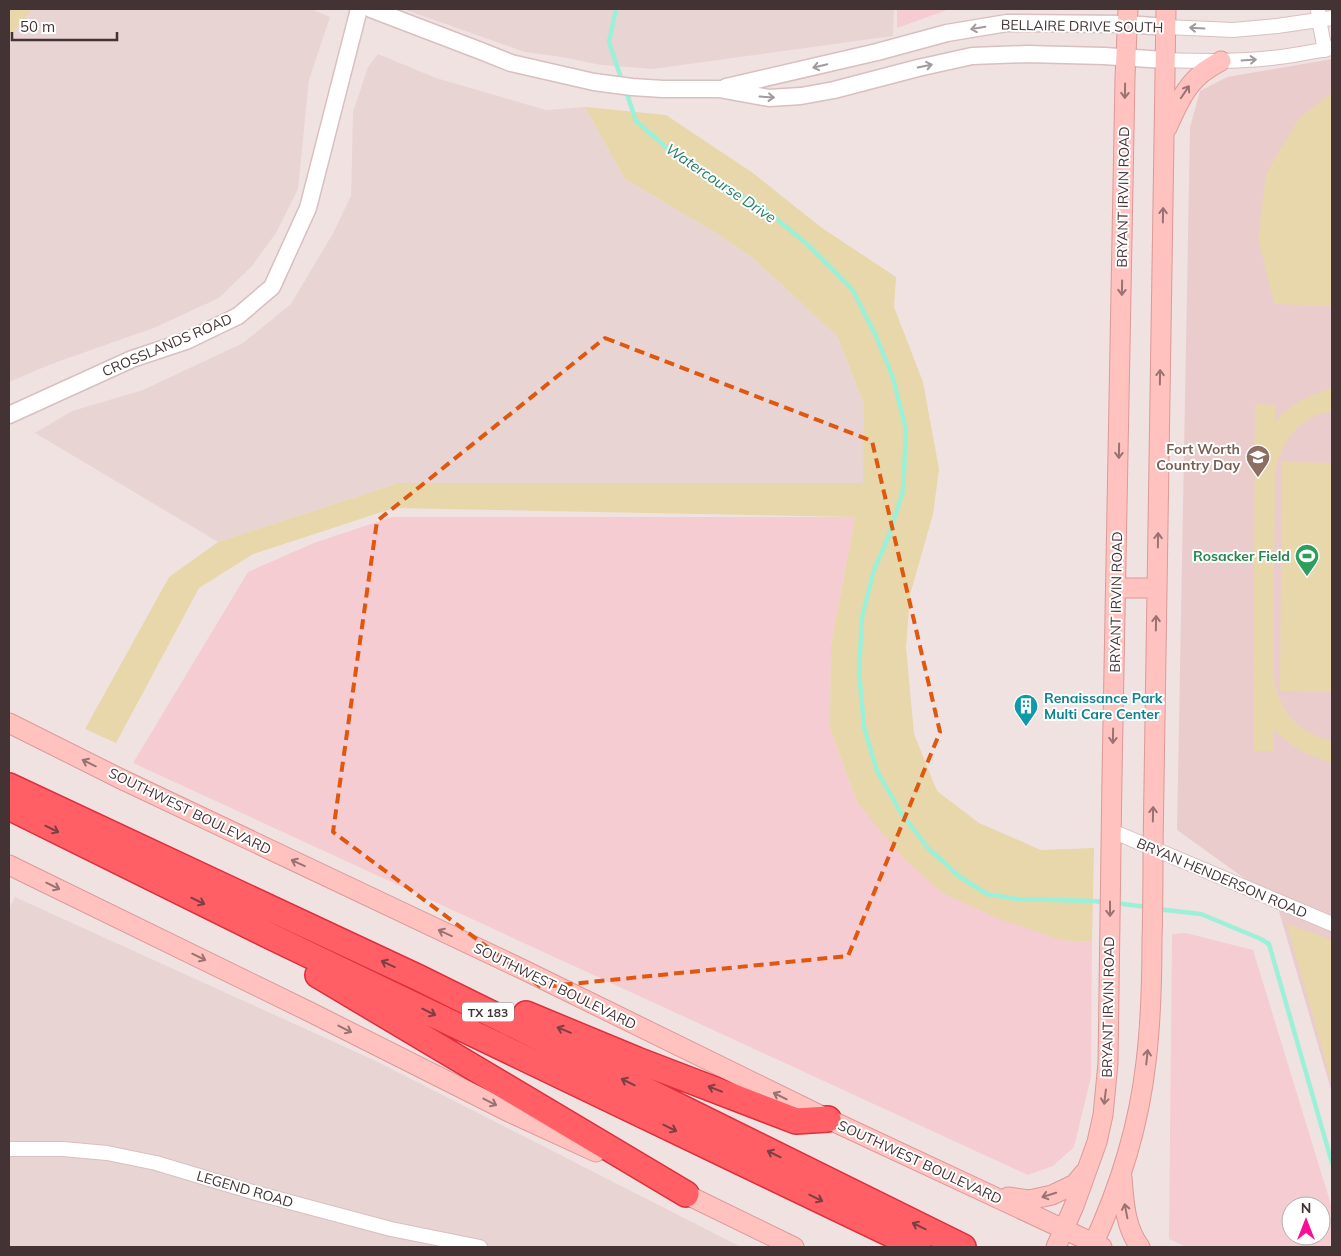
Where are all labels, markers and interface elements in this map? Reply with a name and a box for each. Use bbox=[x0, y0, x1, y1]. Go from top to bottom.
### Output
scale bar bbox=[12, 10, 118, 42]
street label: BELLAIRE DRIVE SOUTH bbox=[1001, 16, 1163, 36]
text: 50 m bbox=[20, 17, 55, 36]
one-way arrow bbox=[970, 23, 986, 33]
one-way arrow bbox=[1189, 23, 1205, 33]
one-way arrow bbox=[1241, 55, 1257, 64]
one-way arrow bbox=[917, 61, 933, 71]
one-way arrow bbox=[812, 62, 828, 71]
one-way arrow bbox=[1120, 82, 1130, 98]
one-way arrow bbox=[1180, 86, 1190, 100]
one-way arrow bbox=[758, 93, 774, 102]
street label: BRYANT IRVIN ROAD bbox=[1113, 126, 1133, 268]
water label: Watercourse Drive bbox=[662, 139, 780, 227]
one-way arrow bbox=[1158, 207, 1168, 223]
one-way arrow bbox=[1117, 280, 1127, 296]
street label: CROSSLANDS ROAD bbox=[99, 309, 235, 381]
one-way arrow bbox=[1155, 369, 1165, 386]
place label: Fort Worth Country Day bbox=[1156, 440, 1240, 474]
one-way arrow bbox=[1114, 442, 1124, 458]
school or university icon: Fort Worth Country Day bbox=[1245, 444, 1271, 478]
street label: BRYANT IRVIN ROAD bbox=[1106, 531, 1126, 673]
one-way arrow bbox=[1153, 532, 1162, 548]
sports icon: Rosacker Field bbox=[1294, 543, 1320, 577]
place label: Rosacker Field bbox=[1193, 547, 1290, 565]
one-way arrow bbox=[1151, 616, 1161, 632]
place label: Renaissance Park Multi Care Center bbox=[1044, 689, 1163, 723]
building icon: Renaissance Park Multi Care Center bbox=[1013, 693, 1039, 727]
one-way arrow bbox=[1109, 727, 1118, 743]
one-way arrow bbox=[82, 758, 97, 767]
street label: SOUTHWEST BOULEVARD bbox=[106, 764, 274, 858]
one-way arrow bbox=[1149, 806, 1158, 822]
one-way arrow bbox=[45, 824, 60, 834]
street label: BRYAN HENDERSON ROAD bbox=[1134, 834, 1310, 922]
one-way arrow bbox=[291, 858, 306, 868]
one-way arrow bbox=[45, 882, 60, 891]
one-way arrow bbox=[190, 896, 205, 906]
one-way arrow bbox=[1105, 900, 1115, 917]
one-way arrow bbox=[438, 928, 453, 937]
street label: BRYANT IRVIN ROAD bbox=[1098, 936, 1118, 1078]
street label: SOUTHWEST BOULEVARD bbox=[471, 939, 639, 1033]
one-way arrow bbox=[191, 953, 206, 963]
one-way arrow bbox=[381, 958, 396, 968]
road number: TX 183 bbox=[462, 1002, 514, 1022]
one-way arrow bbox=[421, 1007, 436, 1017]
one-way arrow bbox=[337, 1024, 352, 1034]
one-way arrow bbox=[557, 1024, 572, 1034]
one-way arrow bbox=[1142, 1049, 1151, 1065]
one-way arrow bbox=[621, 1076, 636, 1086]
one-way arrow bbox=[708, 1084, 723, 1094]
one-way arrow bbox=[1100, 1089, 1110, 1105]
one-way arrow bbox=[773, 1090, 788, 1100]
one-way arrow bbox=[482, 1098, 497, 1107]
street label: SOUTHWEST BOULEVARD bbox=[835, 1116, 1005, 1208]
one-way arrow bbox=[662, 1124, 677, 1133]
one-way arrow bbox=[767, 1149, 782, 1158]
street label: LEGEND ROAD bbox=[195, 1167, 295, 1211]
one-way arrow bbox=[1042, 1191, 1058, 1201]
one-way arrow bbox=[808, 1194, 823, 1203]
north arrow bbox=[1281, 1196, 1331, 1246]
text: N bbox=[1301, 1199, 1311, 1217]
one-way arrow bbox=[1121, 1204, 1130, 1220]
one-way arrow bbox=[912, 1221, 927, 1231]

